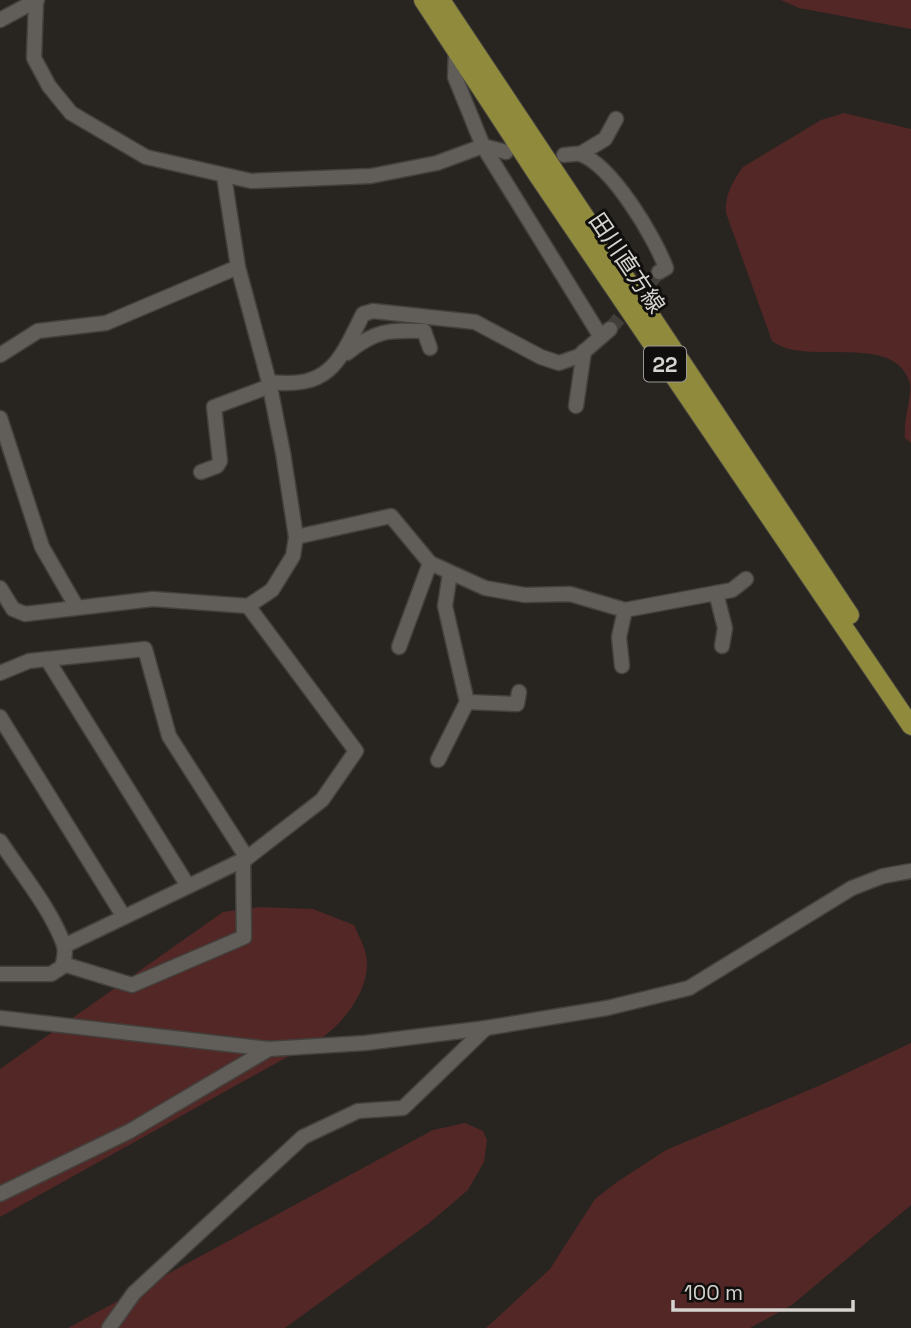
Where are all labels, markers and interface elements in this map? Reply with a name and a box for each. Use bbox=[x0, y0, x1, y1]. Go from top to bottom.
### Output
street label: 田川直方線 bbox=[582, 207, 672, 319]
road number: 22 bbox=[644, 346, 686, 382]
scale bar bbox=[673, 1268, 853, 1312]
text: 100 m bbox=[684, 1279, 743, 1306]

